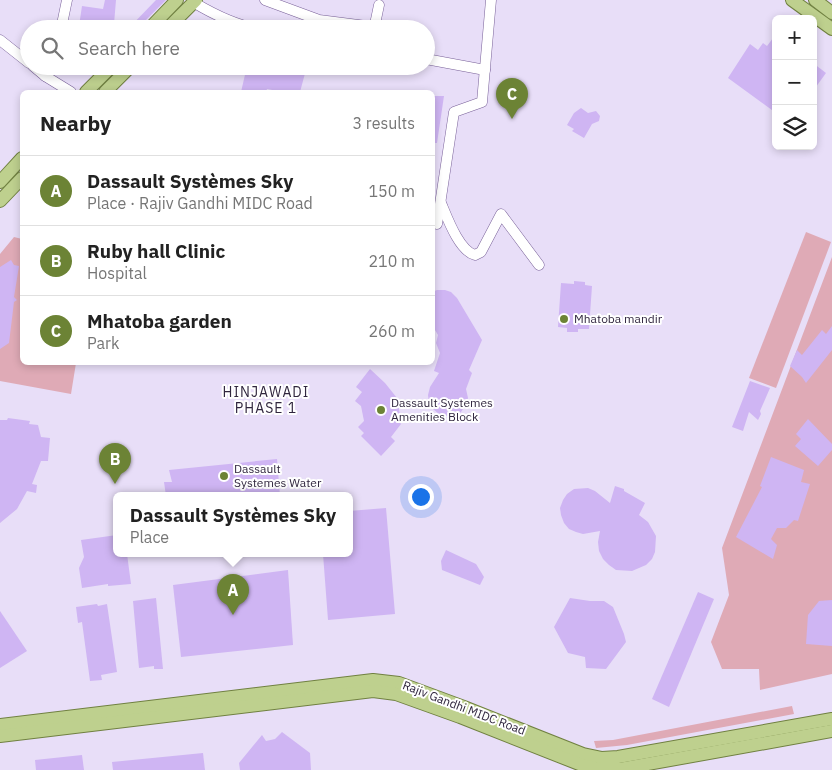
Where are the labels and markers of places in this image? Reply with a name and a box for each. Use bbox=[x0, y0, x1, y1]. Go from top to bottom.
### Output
pin: C bbox=[496, 78, 528, 119]
place label: Mhatoba mandir bbox=[574, 311, 663, 326]
marker: Mhatoba mandir bbox=[558, 313, 570, 325]
place label: Dassault Systemes Amenities Block bbox=[391, 395, 493, 424]
marker: Dassault Systemes Amenities Block bbox=[375, 404, 387, 416]
pin: B bbox=[99, 443, 131, 484]
place label: Dassault Systemes Water bbox=[234, 461, 322, 490]
marker: Dassault Systemes Water bbox=[218, 470, 230, 482]
pin: A bbox=[217, 574, 249, 615]

